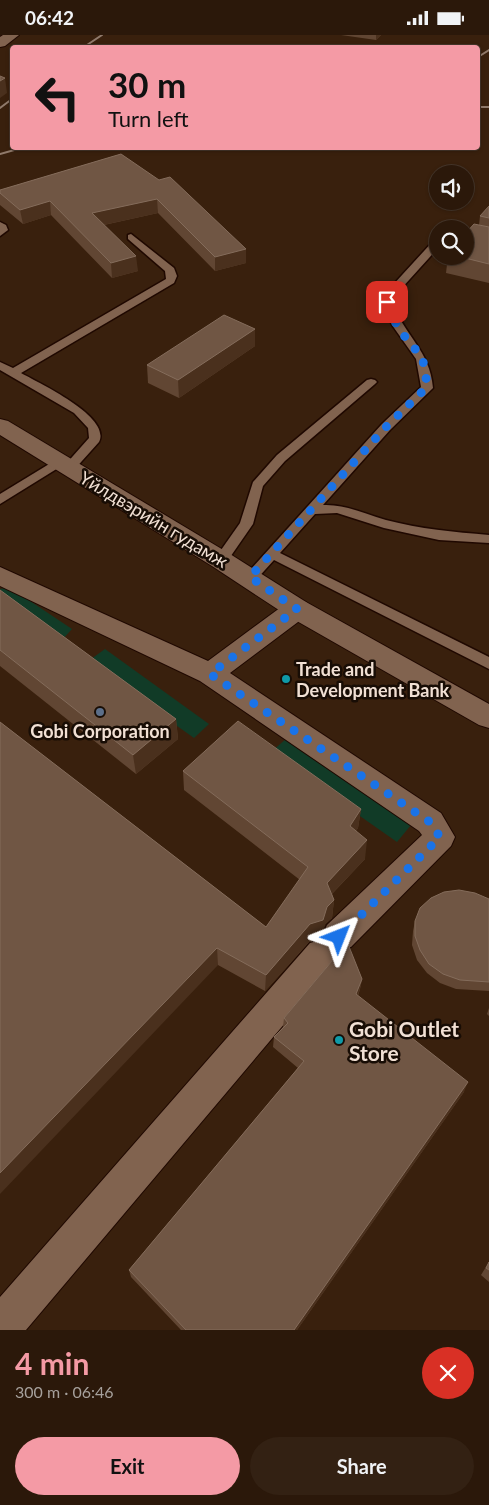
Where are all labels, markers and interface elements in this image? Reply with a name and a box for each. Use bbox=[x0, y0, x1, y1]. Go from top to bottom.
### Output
text: 06:42 bbox=[25, 6, 74, 29]
text: 30 m bbox=[108, 63, 186, 105]
icon: left bbox=[25, 65, 90, 130]
text: Turn left bbox=[108, 105, 189, 132]
map controls bbox=[429, 165, 474, 265]
button: sound bbox=[429, 165, 474, 210]
button: search bbox=[429, 220, 474, 265]
pin bbox=[366, 281, 408, 323]
icon: arrive bbox=[373, 288, 401, 316]
street label: Yйлдвэрийн гудамж bbox=[76, 466, 232, 572]
place label: Trade and Development Bank bbox=[296, 658, 450, 701]
marker: Trade and Development Bank bbox=[280, 673, 292, 685]
marker: Gobi Corporation bbox=[94, 706, 106, 718]
place label: Gobi Corporation bbox=[30, 720, 170, 742]
position arrow bbox=[312, 910, 364, 962]
place label: Gobi Outlet Store bbox=[349, 1016, 459, 1065]
marker: Gobi Outlet Store bbox=[333, 1034, 345, 1046]
text: 4 min bbox=[15, 1345, 89, 1381]
button: close bbox=[422, 1347, 474, 1399]
text: 300 m · 06:46 bbox=[15, 1382, 114, 1401]
button: Exit bbox=[15, 1437, 240, 1495]
button: Share bbox=[250, 1437, 474, 1495]

